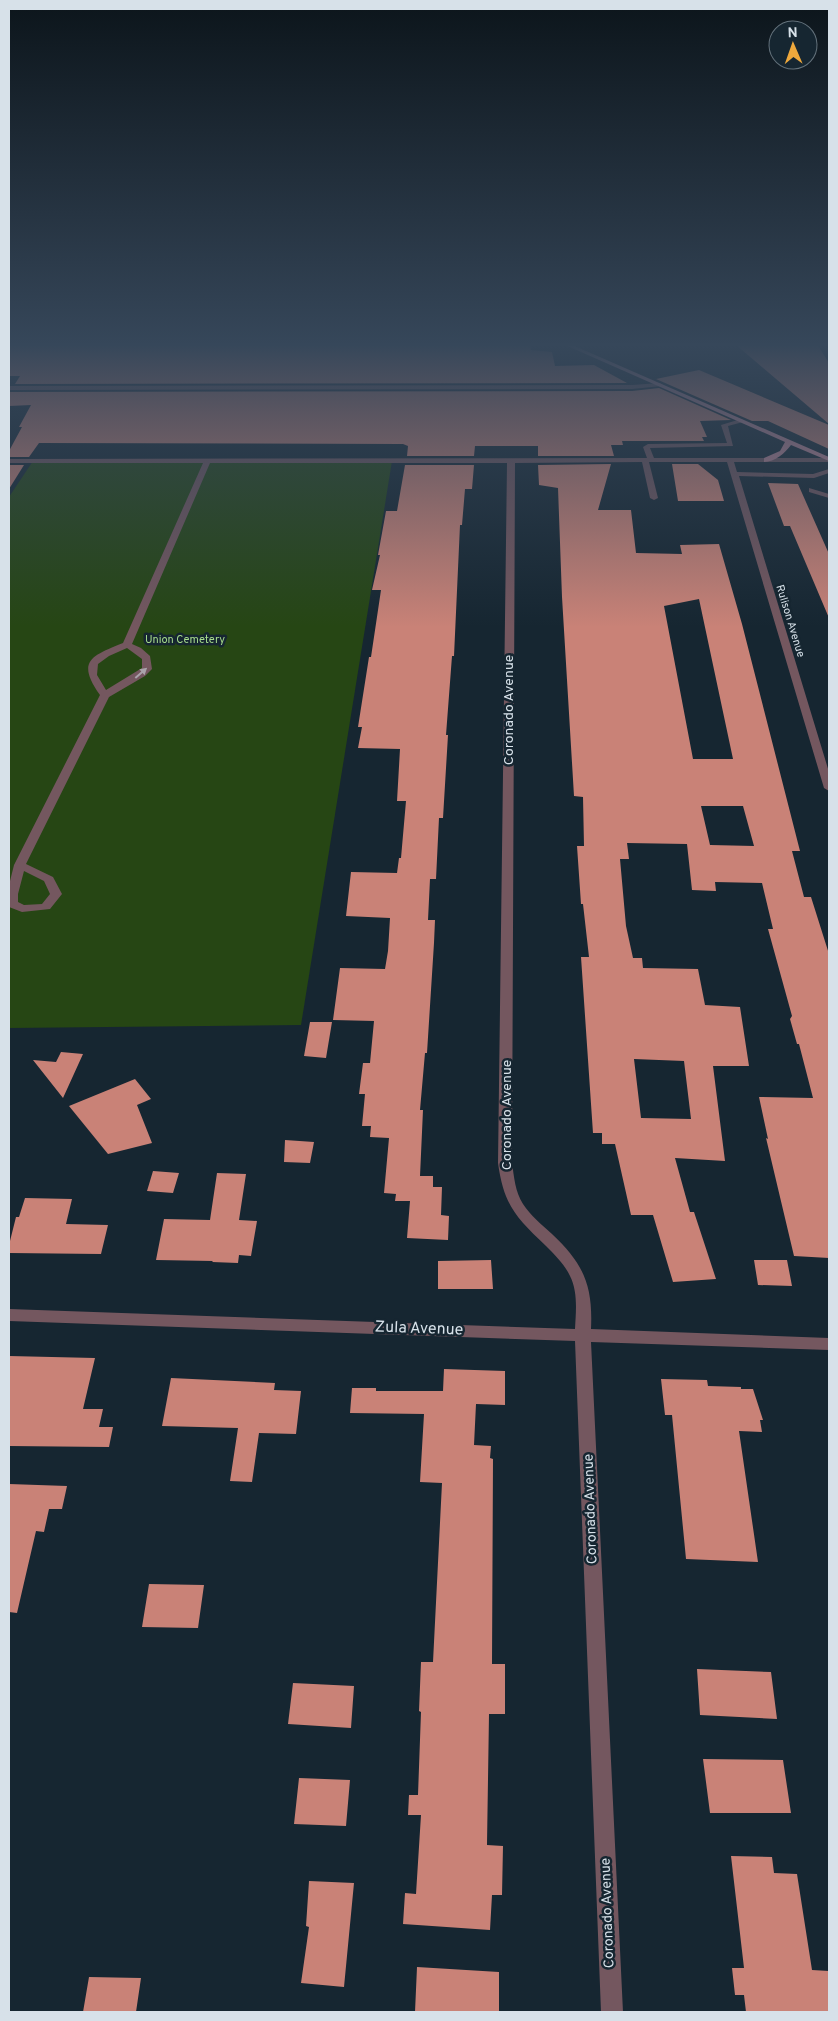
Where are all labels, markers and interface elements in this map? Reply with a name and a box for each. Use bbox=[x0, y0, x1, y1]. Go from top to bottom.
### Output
north arrow bbox=[768, 20, 818, 70]
text: N bbox=[787, 25, 798, 42]
street label: Rulison Avenue bbox=[772, 583, 808, 659]
park label: Union Cemetery bbox=[145, 633, 225, 647]
street label: Coronado Avenue bbox=[501, 655, 518, 765]
one-way arrow bbox=[134, 667, 146, 679]
street label: Coronado Avenue bbox=[499, 1060, 516, 1170]
street label: Zula Avenue bbox=[374, 1317, 464, 1341]
street label: Coronado Avenue bbox=[581, 1454, 601, 1564]
street label: Coronado Avenue bbox=[598, 1858, 618, 1968]

